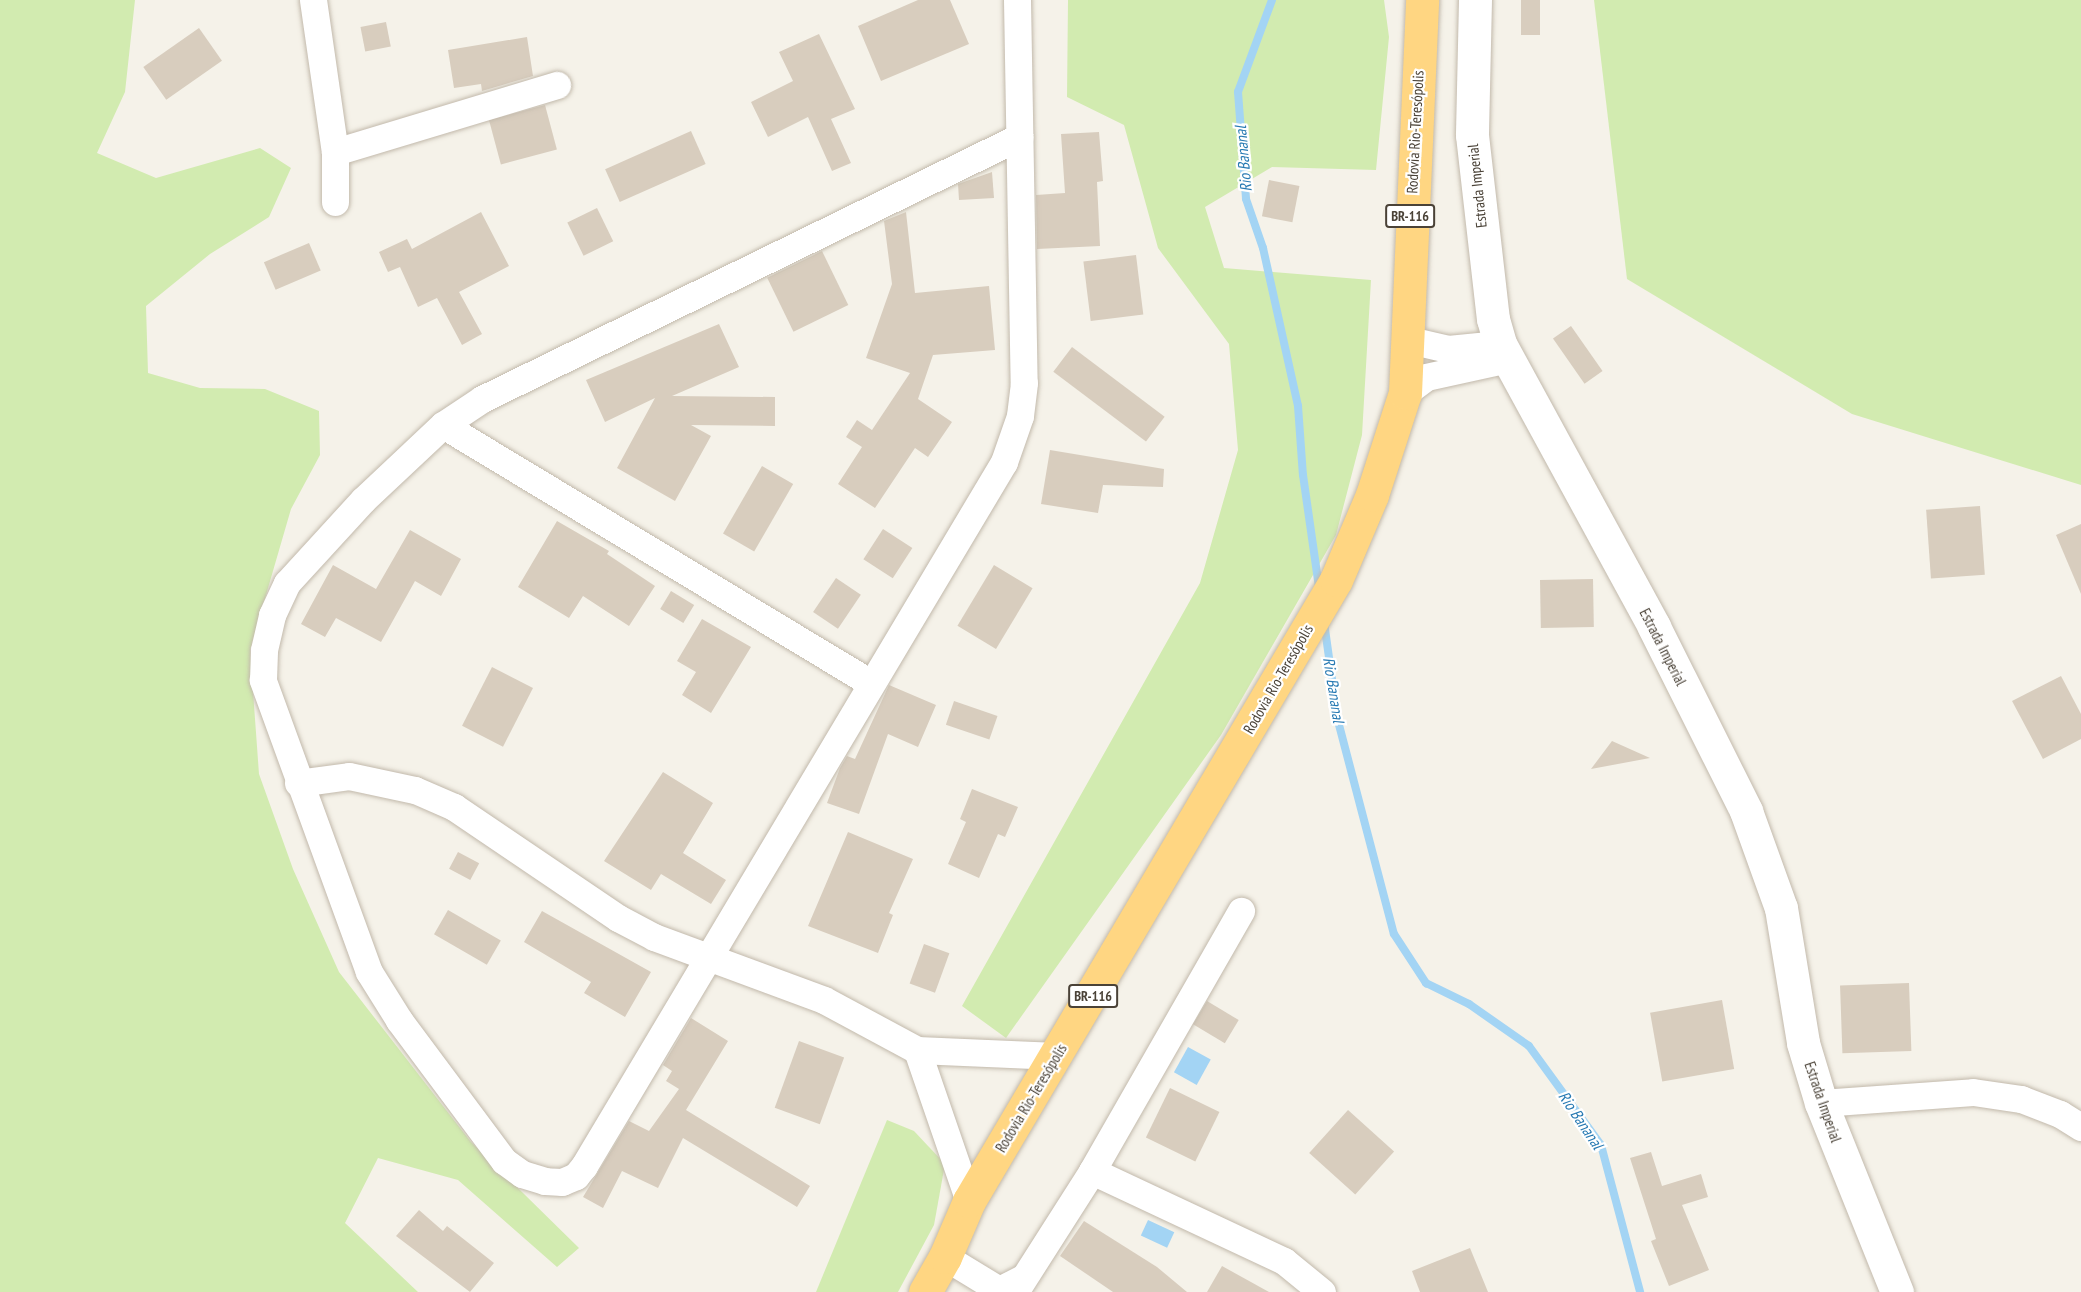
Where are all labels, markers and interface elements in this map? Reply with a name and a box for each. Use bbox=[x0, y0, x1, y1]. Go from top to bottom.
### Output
street label: Rodovia Rio-Teresópolis bbox=[1403, 70, 1427, 194]
water label: Rio Bananal bbox=[1231, 125, 1255, 193]
street label: Estrada Imperial bbox=[1464, 143, 1490, 229]
road number: BR-116 bbox=[1384, 205, 1436, 227]
street label: Estrada Imperial bbox=[1636, 605, 1690, 689]
street label: Rodovia Rio-Teresópolis bbox=[1239, 621, 1317, 737]
water label: Rio Bananal bbox=[1319, 656, 1349, 724]
road number: BR-116 bbox=[1068, 985, 1118, 1007]
street label: Rodovia Rio-Teresópolis bbox=[992, 1041, 1070, 1155]
street label: Estrada Imperial bbox=[1801, 1059, 1845, 1145]
water label: Rio Bananal bbox=[1555, 1087, 1607, 1153]

